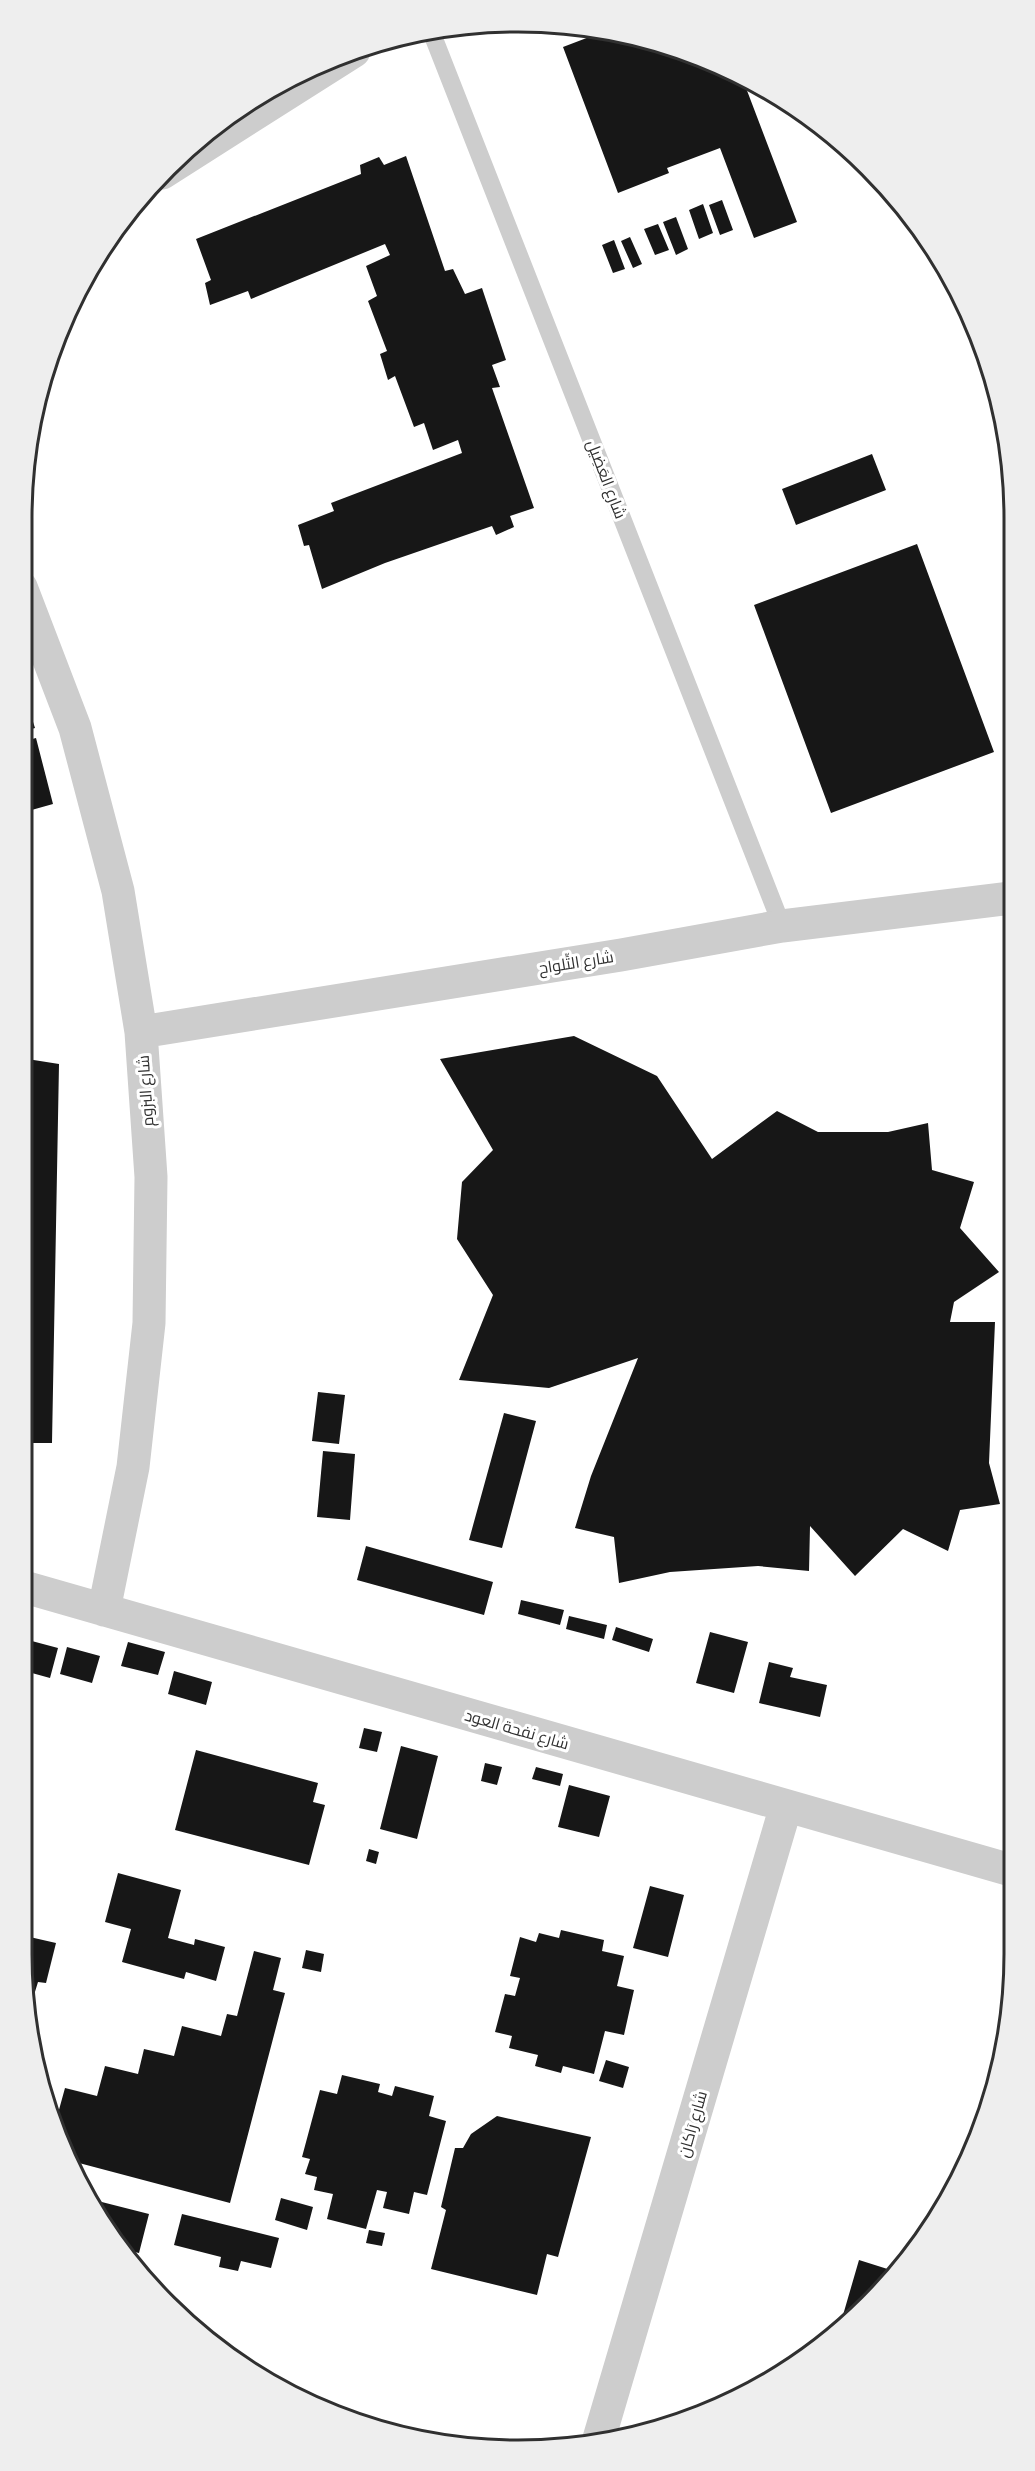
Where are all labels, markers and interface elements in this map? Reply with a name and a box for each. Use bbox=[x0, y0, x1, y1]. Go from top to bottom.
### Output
street label: شارع العَضِيل bbox=[581, 436, 632, 522]
street label: شارع التِّلواح bbox=[537, 945, 615, 980]
street label: شارع البزوم bbox=[132, 1054, 159, 1127]
street label: شارع نفحة العود bbox=[462, 1704, 572, 1755]
street label: شارع رَاكان bbox=[672, 2088, 713, 2160]

